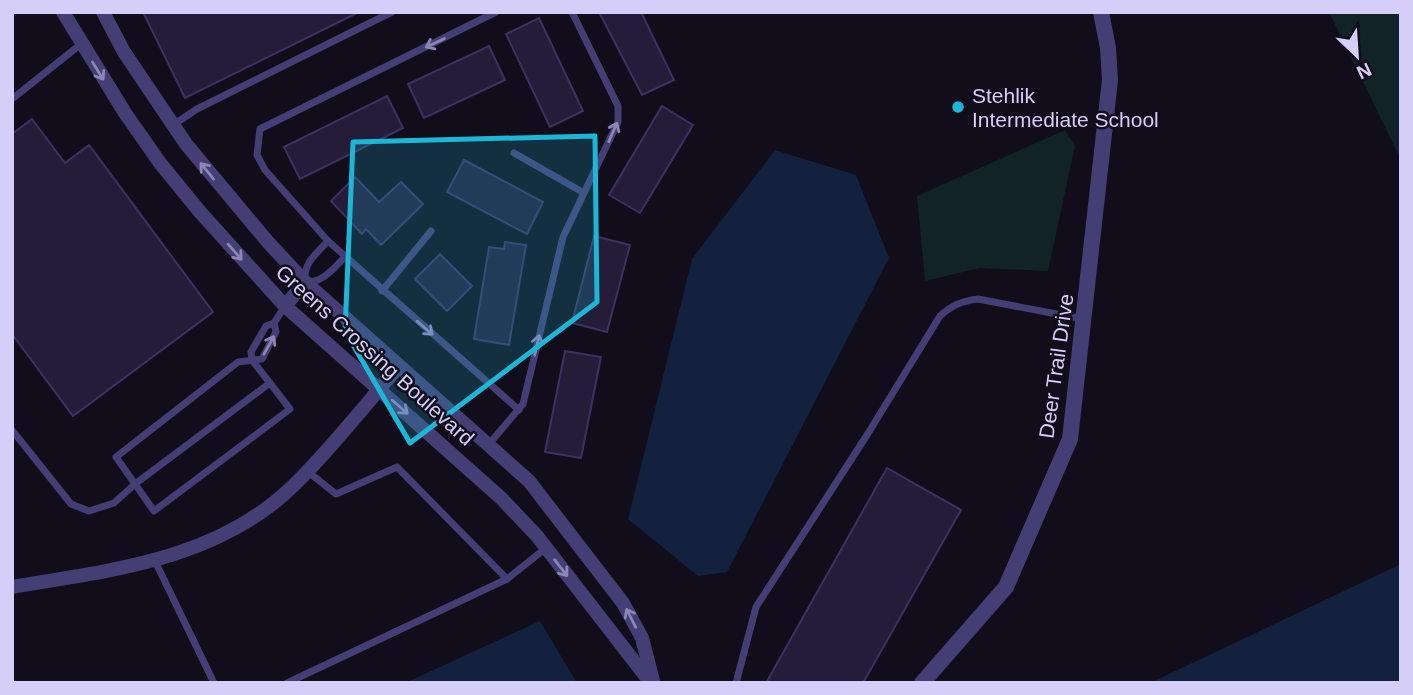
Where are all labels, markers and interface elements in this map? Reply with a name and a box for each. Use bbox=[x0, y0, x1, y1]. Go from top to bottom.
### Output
north arrow bbox=[1322, 21, 1392, 91]
one-way arrow bbox=[425, 36, 446, 50]
text: N bbox=[1353, 59, 1375, 83]
one-way arrow bbox=[91, 60, 105, 80]
place label: Stehlik Intermediate School bbox=[972, 84, 1159, 131]
marker: Stehlik Intermediate School bbox=[950, 99, 966, 115]
one-way arrow bbox=[607, 122, 620, 143]
one-way arrow bbox=[199, 162, 215, 180]
one-way arrow bbox=[226, 243, 243, 260]
street label: Greens Crossing Boulevard bbox=[271, 260, 479, 450]
street label: Deer Trail Drive bbox=[1034, 292, 1078, 440]
one-way arrow bbox=[416, 320, 434, 336]
one-way arrow bbox=[531, 334, 545, 357]
one-way arrow bbox=[263, 335, 276, 356]
one-way arrow bbox=[391, 399, 409, 415]
one-way arrow bbox=[553, 558, 568, 576]
one-way arrow bbox=[624, 608, 638, 629]

